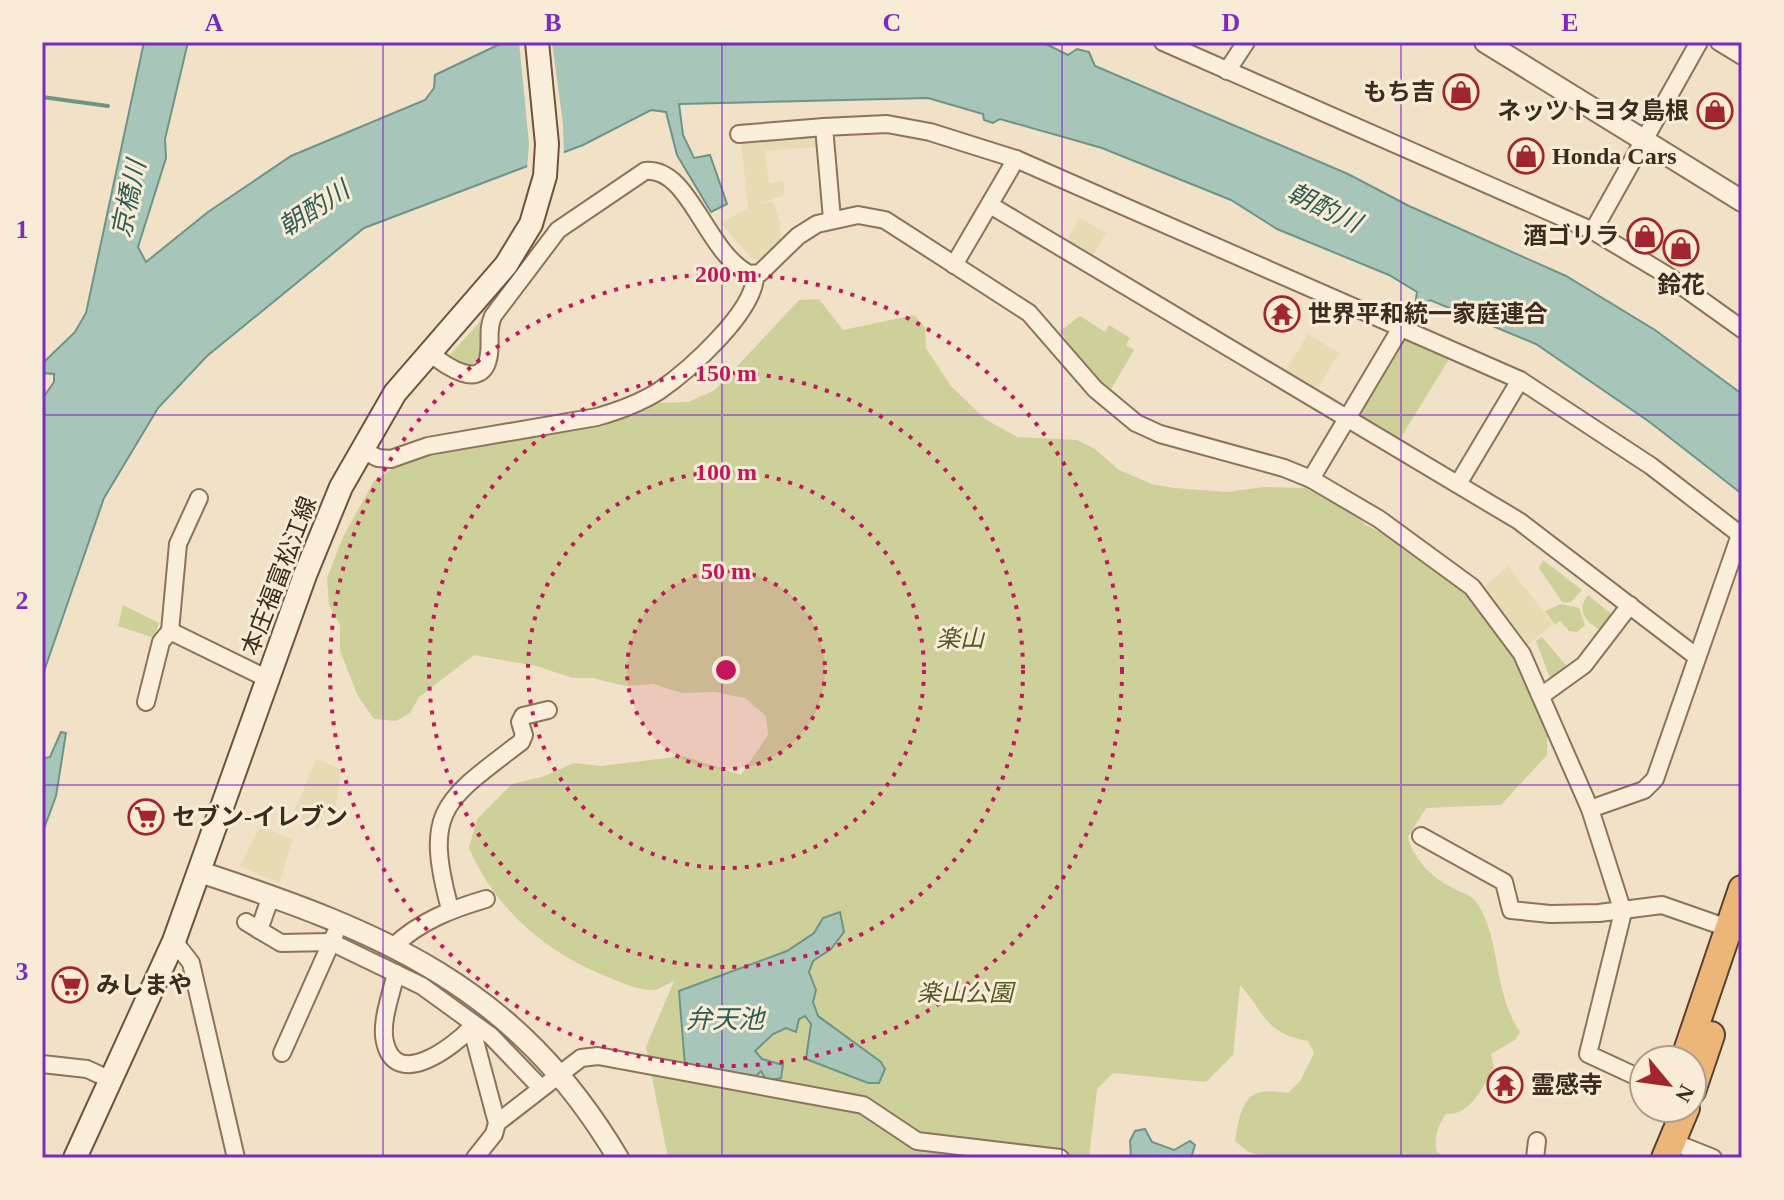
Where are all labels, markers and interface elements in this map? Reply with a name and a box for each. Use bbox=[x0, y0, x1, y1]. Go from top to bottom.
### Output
text: A bbox=[205, 8, 224, 37]
text: B bbox=[544, 8, 562, 37]
text: C bbox=[883, 8, 901, 37]
text: D bbox=[1222, 8, 1240, 37]
text: E bbox=[1561, 8, 1579, 37]
shop icon: もち吉 bbox=[1442, 73, 1480, 111]
place label: もち吉 bbox=[1363, 79, 1435, 105]
shop icon: ネッツトヨタ島根 bbox=[1696, 92, 1734, 130]
place label: ネッツトヨタ島根 bbox=[1497, 98, 1689, 124]
shop icon: Honda Cars bbox=[1507, 137, 1545, 175]
place label: Honda Cars bbox=[1552, 143, 1677, 169]
water label: 京橋川 bbox=[107, 155, 152, 240]
water label: 朝酌川 bbox=[273, 174, 357, 242]
water label: 朝酌川 bbox=[1283, 178, 1368, 239]
text: 1 bbox=[16, 215, 29, 244]
shop icon: 酒ゴリラ bbox=[1626, 217, 1664, 255]
place label: 酒ゴリラ bbox=[1523, 223, 1619, 249]
shop icon: 鈴花 bbox=[1662, 229, 1700, 267]
text: 200 m bbox=[695, 261, 757, 287]
place label: 鈴花 bbox=[1657, 272, 1705, 298]
temple icon: 世界平和統一家庭連合 bbox=[1263, 295, 1301, 333]
place label: 世界平和統一家庭連合 bbox=[1308, 301, 1548, 327]
text: 150 m bbox=[695, 360, 757, 386]
text: 100 m bbox=[695, 459, 757, 485]
street label: 本庄福富松江線 bbox=[237, 493, 321, 659]
text: 50 m bbox=[701, 558, 751, 584]
text: 2 bbox=[16, 586, 29, 615]
park label: 楽山 bbox=[936, 626, 986, 652]
centre of rings bbox=[712, 656, 740, 684]
supermarket icon: セブン-イレブン bbox=[127, 798, 165, 836]
place label: セブン-イレブン bbox=[172, 804, 348, 830]
text: 3 bbox=[16, 957, 29, 986]
supermarket icon: みしまや bbox=[51, 966, 89, 1004]
place label: みしまや bbox=[96, 972, 192, 998]
park label: 楽山公園 bbox=[917, 980, 1016, 1006]
water label: 弁天池 bbox=[686, 1005, 767, 1034]
north arrow bbox=[1628, 1044, 1708, 1124]
temple icon: 霊感寺 bbox=[1486, 1066, 1524, 1104]
place label: 霊感寺 bbox=[1531, 1072, 1603, 1098]
text: N bbox=[1670, 1080, 1700, 1107]

